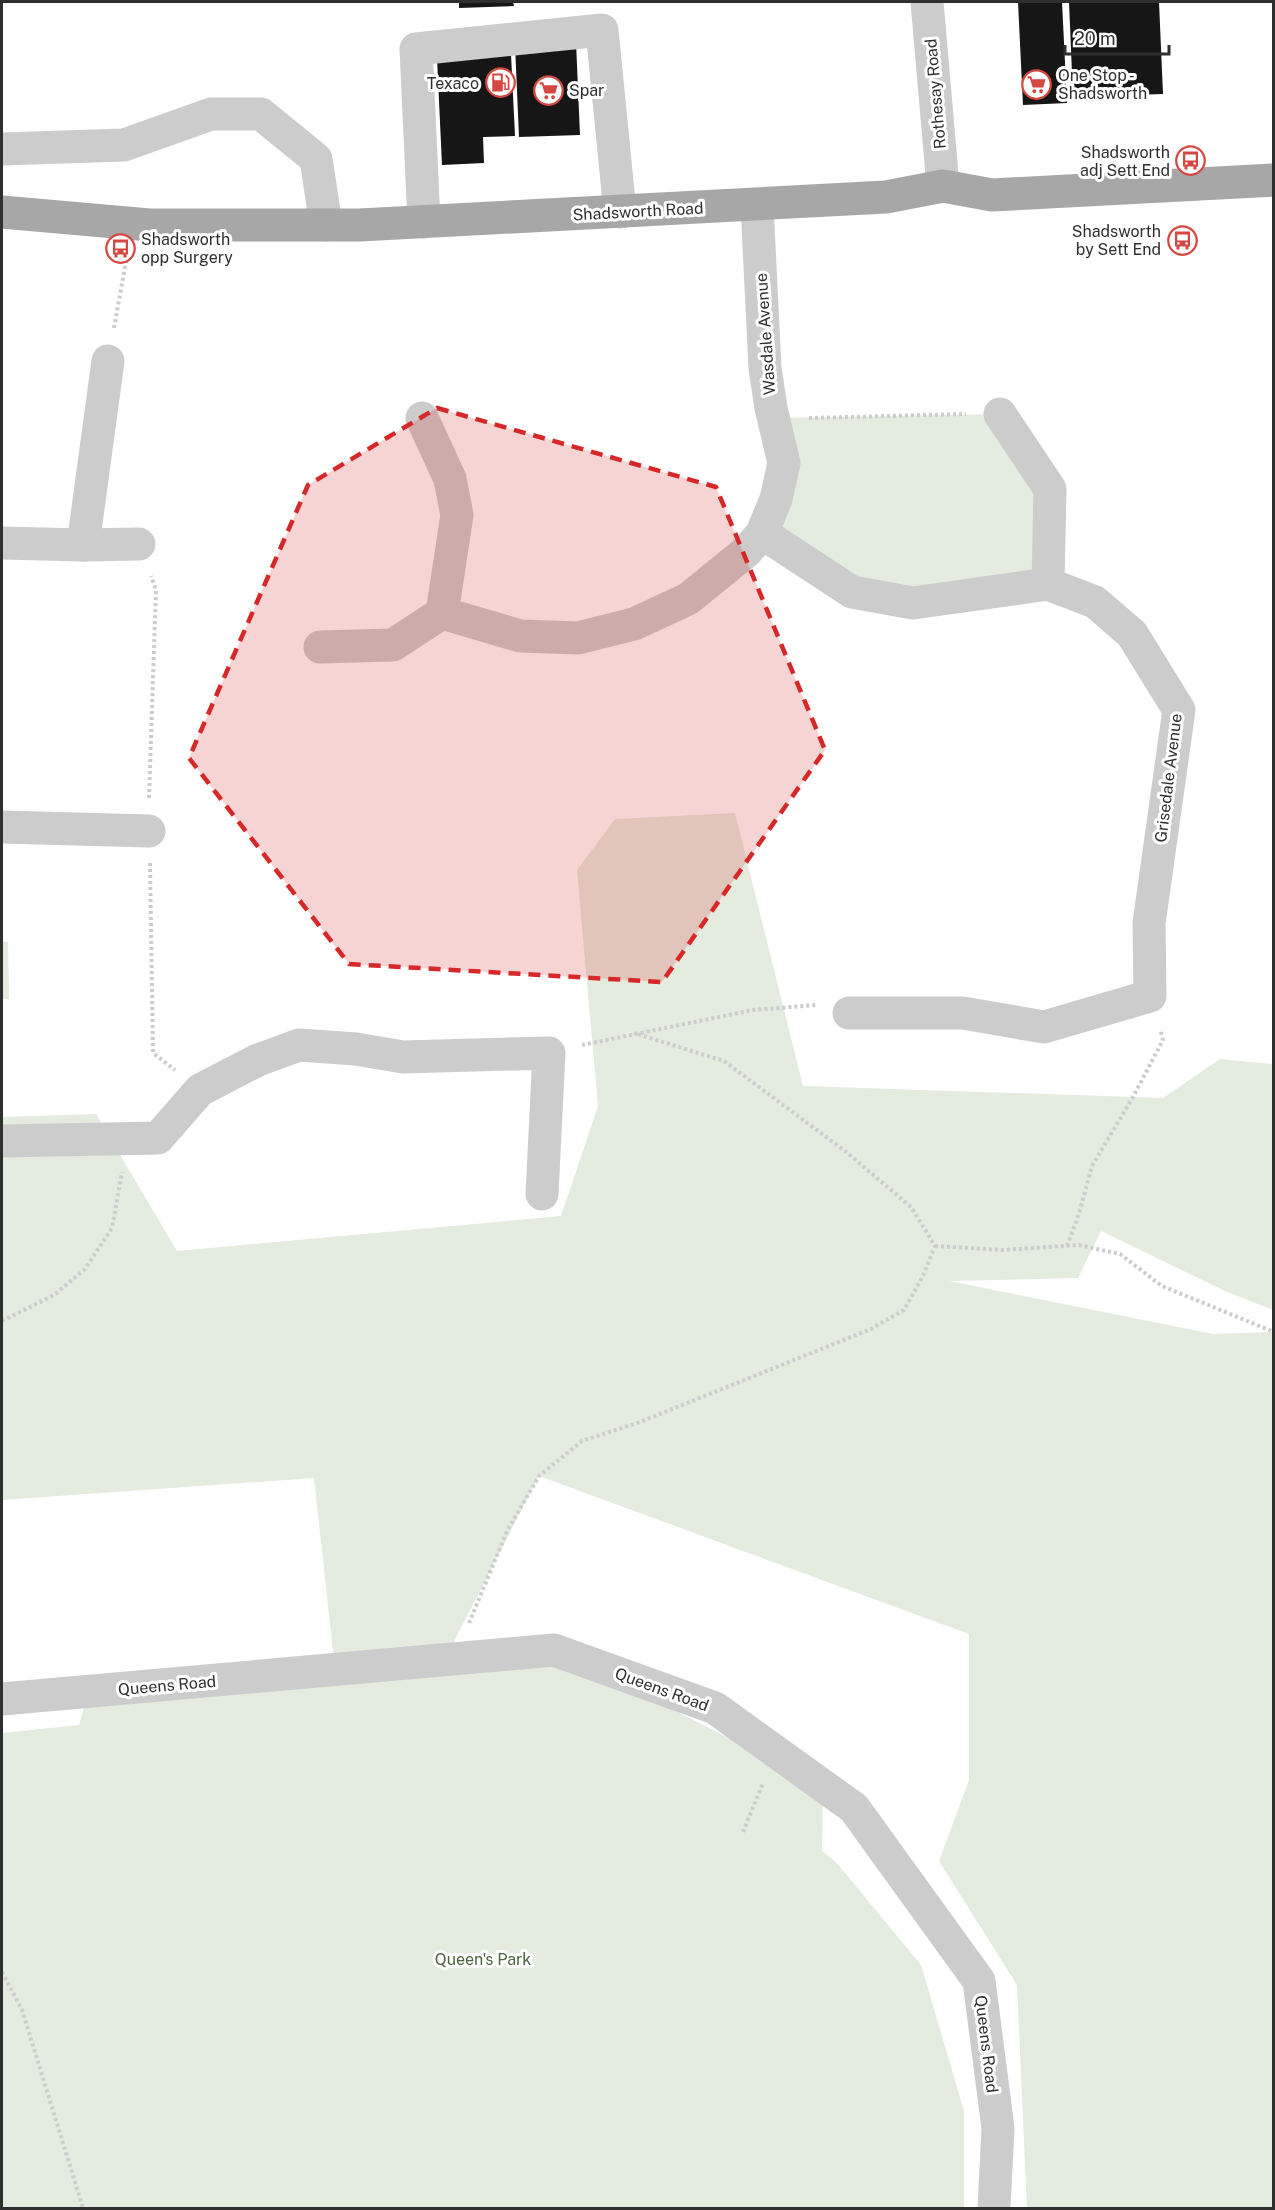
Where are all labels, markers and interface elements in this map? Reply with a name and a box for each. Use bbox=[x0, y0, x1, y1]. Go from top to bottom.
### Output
scale bar bbox=[1065, 18, 1168, 56]
text: 20 m bbox=[1074, 28, 1116, 49]
street label: Rothesay Road bbox=[921, 38, 950, 150]
place label: One Stop - Shadsworth bbox=[1058, 66, 1147, 103]
fuel station icon: Texaco bbox=[484, 67, 516, 99]
supermarket icon: One Stop - Shadsworth bbox=[1021, 68, 1053, 100]
place label: Texaco bbox=[427, 74, 479, 93]
supermarket icon: Spar bbox=[532, 74, 564, 106]
place label: Spar bbox=[569, 81, 604, 100]
place label: Shadsworth adj Sett End bbox=[1080, 143, 1170, 180]
bus stop icon: Shadsworth adj Sett End bbox=[1175, 145, 1207, 177]
street label: Shadsworth Road bbox=[572, 199, 704, 224]
place label: Shadsworth by Sett End bbox=[1072, 222, 1161, 259]
bus stop icon: Shadsworth by Sett End bbox=[1166, 224, 1198, 256]
place label: Shadsworth opp Surgery bbox=[141, 230, 233, 267]
bus stop icon: Shadsworth opp Surgery bbox=[104, 232, 136, 264]
street label: Wasdale Avenue bbox=[752, 272, 779, 396]
street label: Grisedale Avenue bbox=[1151, 713, 1186, 844]
street label: Queens Road bbox=[612, 1664, 711, 1715]
street label: Queens Road bbox=[117, 1672, 217, 1699]
park label: Queen's Park bbox=[435, 1950, 531, 1969]
street label: Queens Road bbox=[971, 1994, 1002, 2094]

